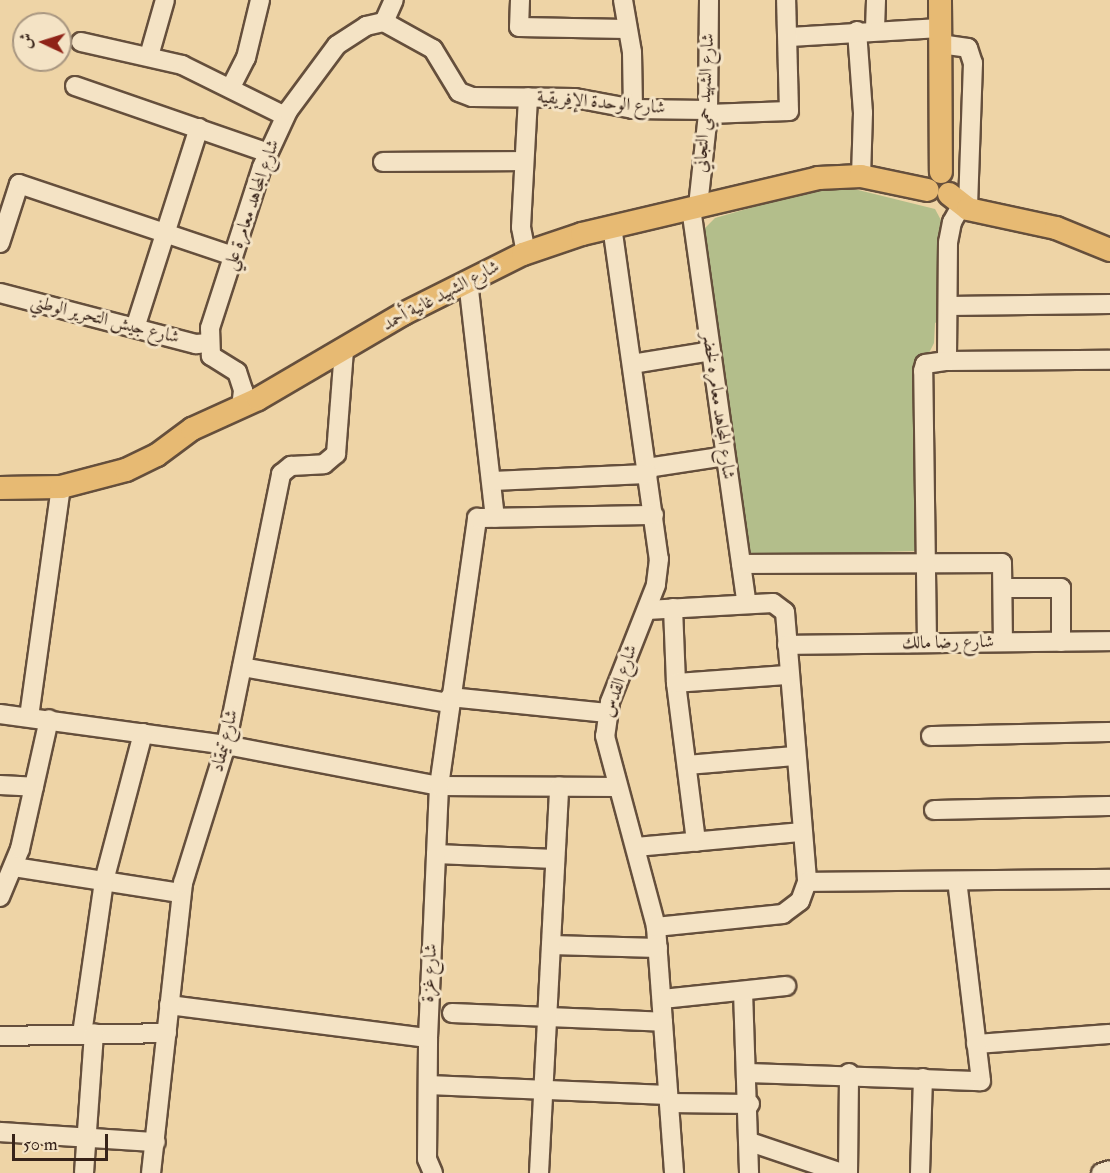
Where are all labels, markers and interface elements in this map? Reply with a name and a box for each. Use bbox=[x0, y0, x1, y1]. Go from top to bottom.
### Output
north arrow bbox=[12, 12, 72, 72]
text: ش bbox=[16, 32, 37, 49]
street label: شارع الشهيد حمي التجاني bbox=[691, 33, 719, 173]
street label: شارع الوحدة الإفريقية bbox=[536, 87, 666, 119]
street label: شارع المجاهد معامرة علي bbox=[220, 137, 284, 273]
street label: شارع الشهيد غانية أحمد bbox=[379, 256, 503, 336]
street label: شارع جيش التحرير الوطني bbox=[28, 291, 182, 349]
street label: شارع المجاهد معامره لخضر bbox=[697, 331, 739, 481]
street label: شارع رضا مالك bbox=[902, 631, 994, 655]
street label: شارع القدس bbox=[598, 642, 642, 720]
street label: شارع تيمقاد bbox=[207, 708, 243, 774]
street label: شارع غزة bbox=[418, 943, 442, 1003]
scale bar bbox=[15, 1122, 111, 1160]
text: 50 m bbox=[23, 1133, 58, 1156]

